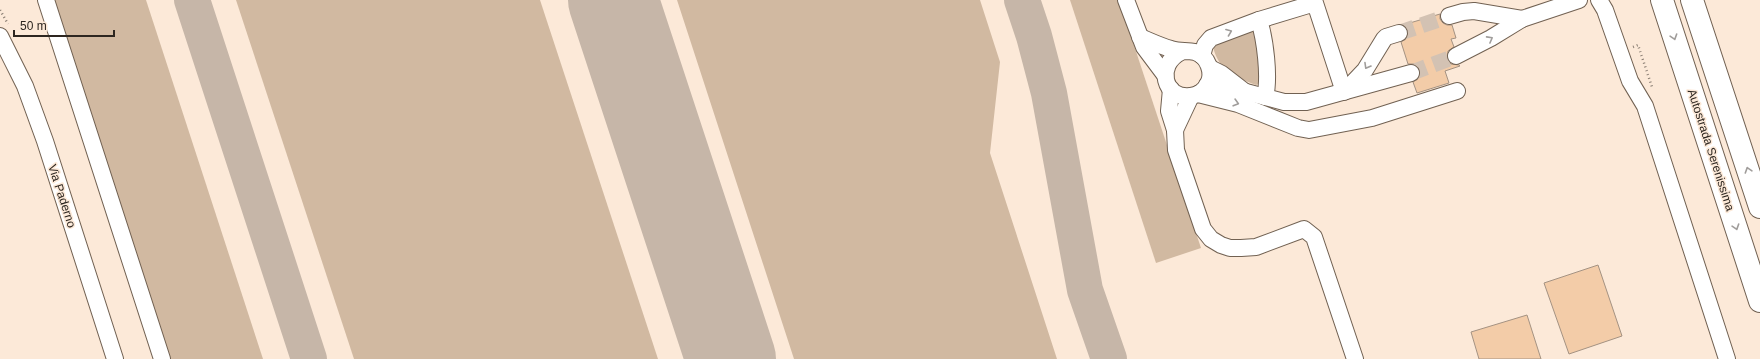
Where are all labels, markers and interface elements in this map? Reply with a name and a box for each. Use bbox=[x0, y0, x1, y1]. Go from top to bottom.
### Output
scale bar bbox=[14, 12, 114, 38]
text: 50 m bbox=[20, 19, 47, 33]
one-way arrow bbox=[1225, 28, 1232, 36]
one-way arrow bbox=[1669, 33, 1678, 40]
one-way arrow bbox=[1486, 36, 1493, 43]
one-way arrow bbox=[1365, 62, 1372, 69]
street label: Autostrada Serenissima bbox=[1685, 87, 1737, 213]
one-way arrow bbox=[1233, 99, 1240, 107]
street label: Via Paderno bbox=[45, 163, 79, 230]
one-way arrow bbox=[1744, 167, 1753, 174]
one-way arrow bbox=[1731, 224, 1740, 231]

